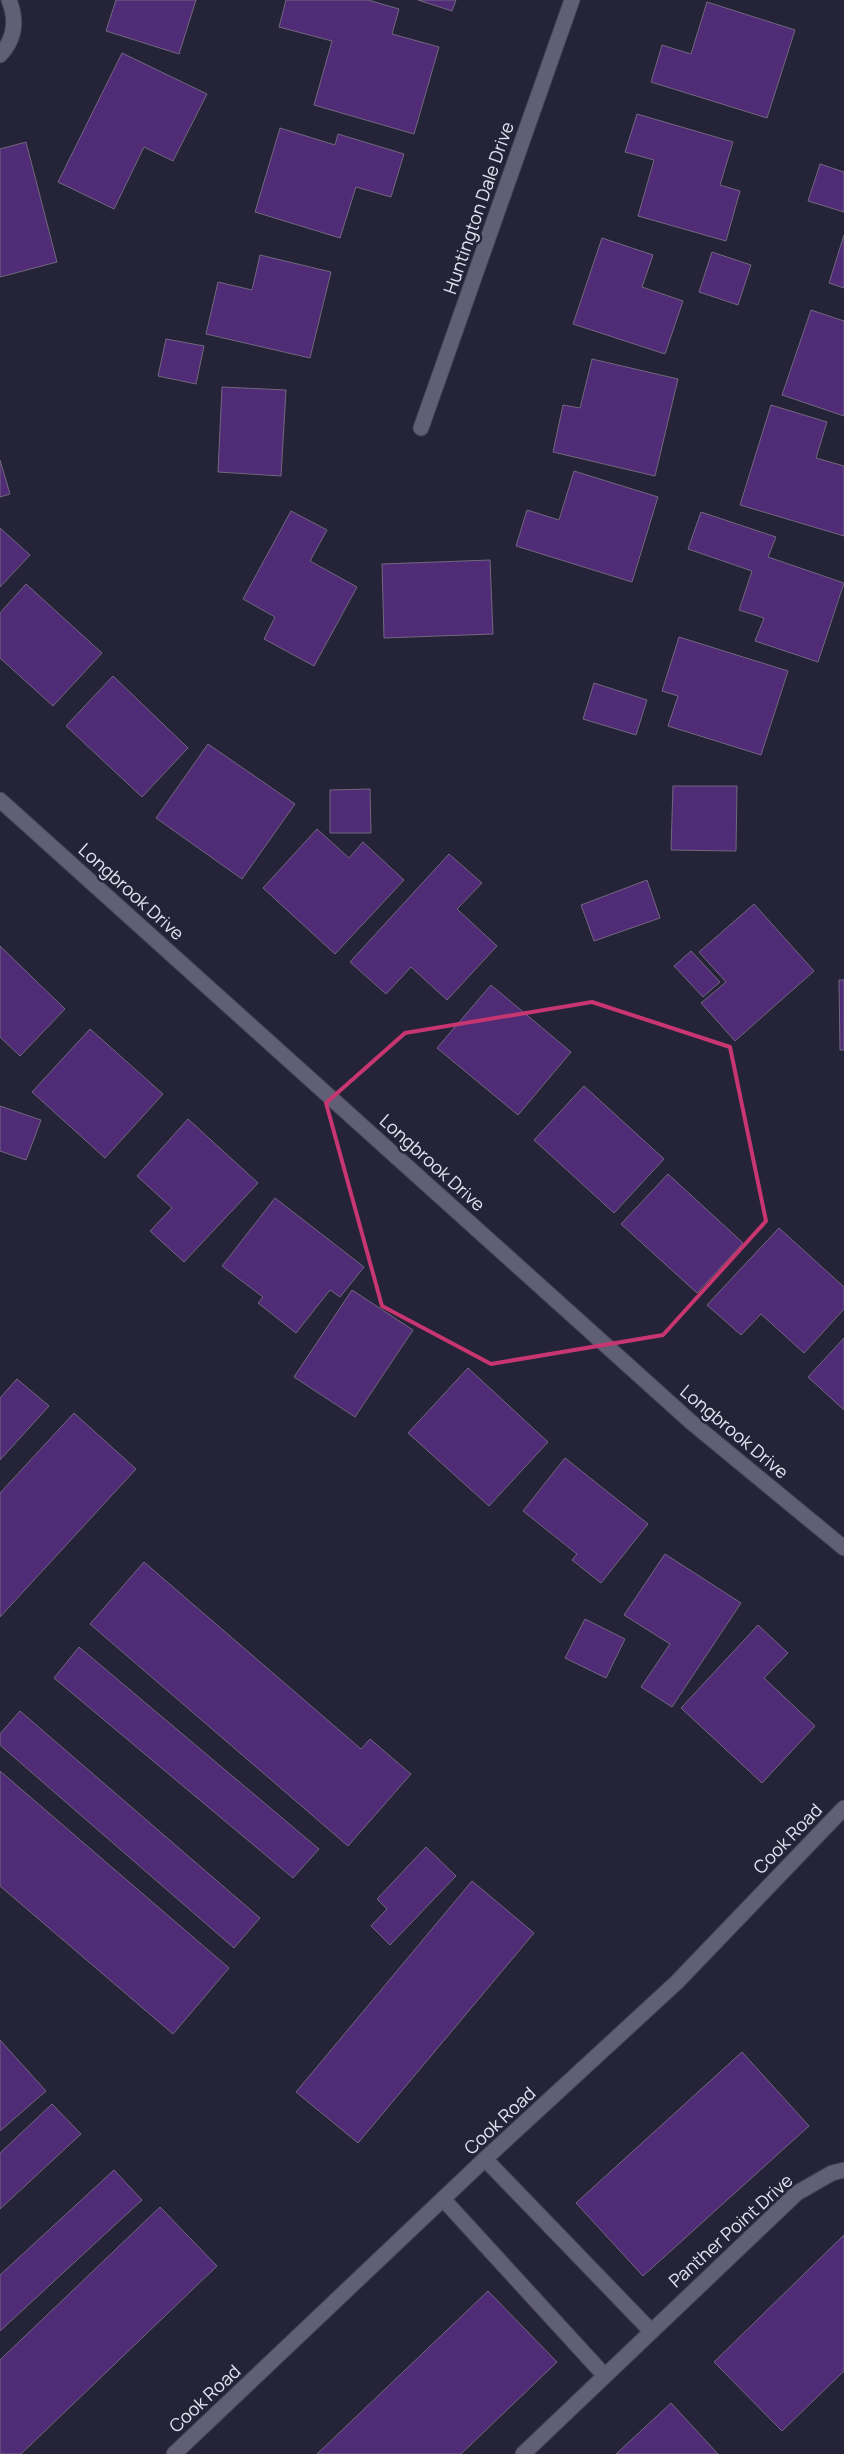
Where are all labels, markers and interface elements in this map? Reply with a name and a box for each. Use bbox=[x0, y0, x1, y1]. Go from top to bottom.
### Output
street label: Huntington Dale Drive bbox=[437, 118, 519, 297]
street label: Longbrook Drive bbox=[74, 837, 190, 945]
street label: Longbrook Drive bbox=[375, 1108, 491, 1216]
street label: Longbrook Drive bbox=[676, 1379, 794, 1484]
street label: Cook Road bbox=[748, 1798, 827, 1879]
street label: Cook Road bbox=[458, 2081, 540, 2160]
street label: Panther Point Drive bbox=[663, 2168, 797, 2292]
street label: Cook Road bbox=[163, 2359, 245, 2438]

